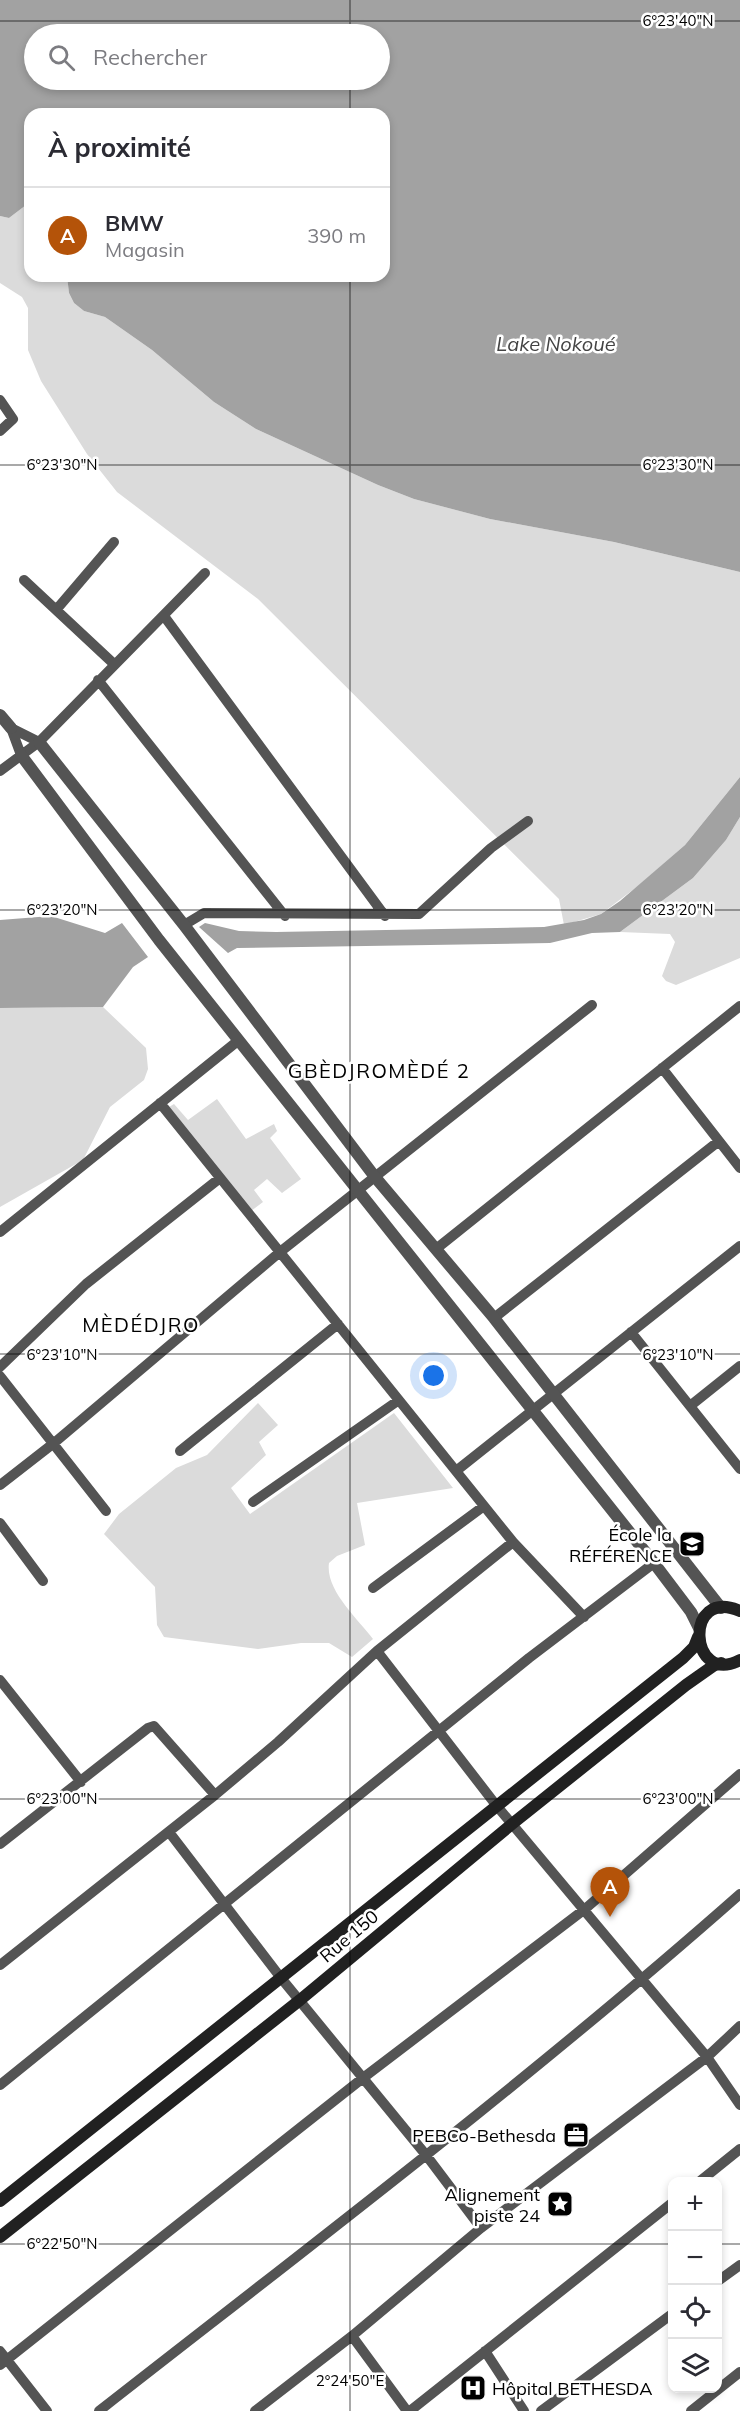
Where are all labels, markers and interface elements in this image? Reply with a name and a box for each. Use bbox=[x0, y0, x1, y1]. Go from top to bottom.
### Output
text: 6°23'40"N bbox=[643, 11, 713, 30]
search box bbox=[24, 24, 390, 90]
icon: search bbox=[45, 41, 78, 74]
text: Rechercher bbox=[93, 43, 207, 71]
text: À proximité bbox=[48, 131, 191, 164]
text: BMW bbox=[105, 209, 164, 237]
text: A bbox=[60, 223, 75, 248]
text: 390 m bbox=[307, 223, 366, 248]
text: Magasin bbox=[105, 237, 185, 262]
water label: Lake Nokoué bbox=[496, 331, 616, 356]
text: 6°23'30"N bbox=[27, 455, 97, 474]
text: 6°23'30"N bbox=[643, 455, 713, 474]
text: 6°23'20"N bbox=[27, 900, 97, 919]
text: 6°23'20"N bbox=[643, 900, 713, 919]
district label: GBÈDJROMÈDÉ 2 bbox=[288, 1058, 470, 1083]
district label: MÈDÉDJRO bbox=[82, 1312, 200, 1337]
text: 6°23'10"N bbox=[27, 1345, 97, 1364]
text: 6°23'10"N bbox=[643, 1345, 713, 1364]
your location bbox=[419, 1361, 448, 1390]
place label: École la RÉFÉRENCE bbox=[569, 1523, 672, 1567]
school or university icon: École la RÉFÉRENCE bbox=[677, 1529, 707, 1559]
text: 6°23'00"N bbox=[27, 1789, 97, 1808]
text: 6°23'00"N bbox=[643, 1789, 713, 1808]
pin: A bbox=[590, 1868, 630, 1917]
street label: Rue 150 bbox=[315, 1905, 383, 1967]
office icon: PEBCo-Bethesda bbox=[561, 2120, 591, 2150]
place label: PEBCo-Bethesda bbox=[412, 2124, 556, 2147]
map controls bbox=[668, 2177, 722, 2393]
button: + bbox=[668, 2177, 722, 2231]
place label: Alignement piste 24 bbox=[445, 2183, 540, 2227]
place icon: Alignement piste 24 bbox=[545, 2189, 575, 2219]
button: − bbox=[668, 2231, 722, 2285]
text: 6°22'50"N bbox=[27, 2234, 97, 2253]
button: locate bbox=[668, 2285, 722, 2339]
button: layers bbox=[668, 2339, 722, 2393]
text: 2°24'50"E bbox=[316, 2371, 384, 2390]
hospital icon: Hôpital BETHESDA bbox=[458, 2373, 488, 2403]
place label: Hôpital BETHESDA bbox=[492, 2377, 653, 2400]

